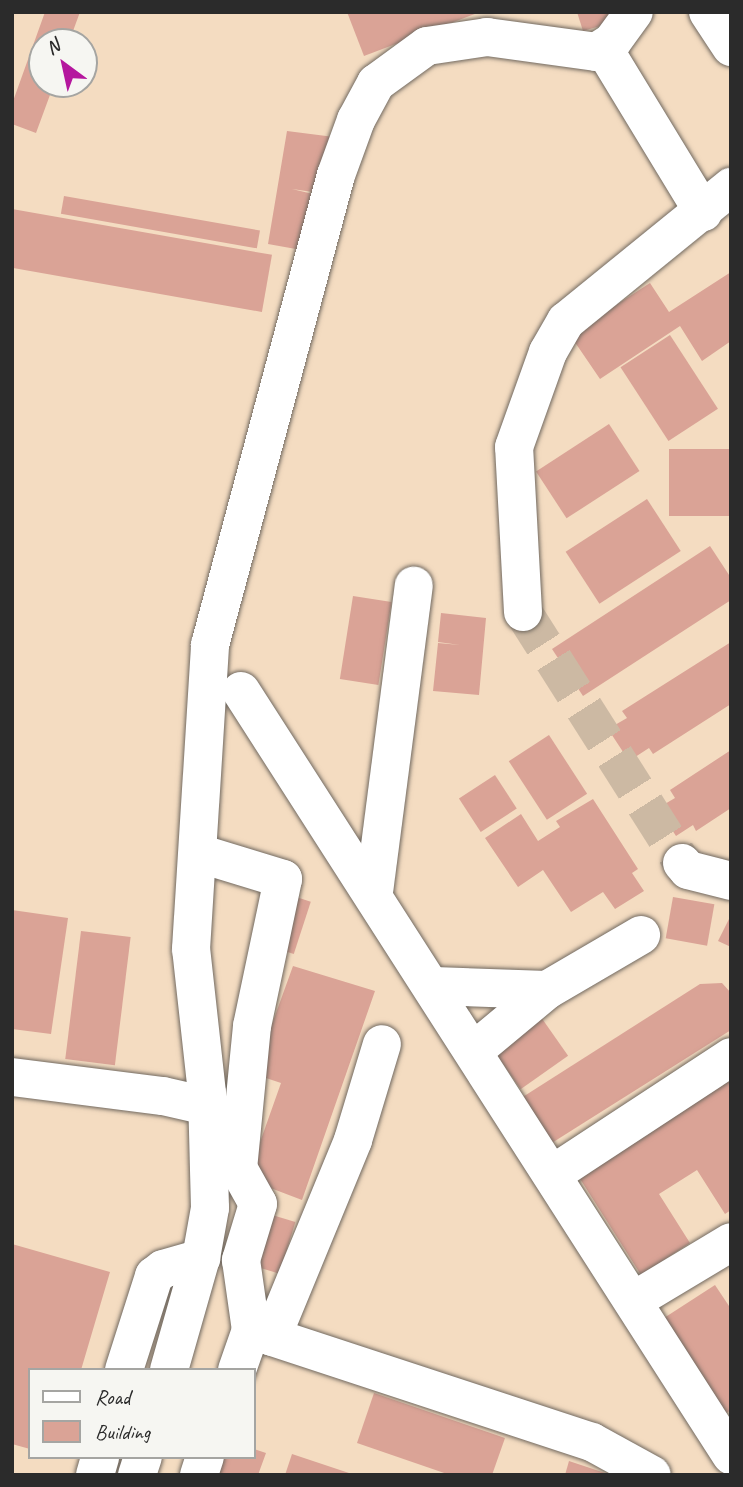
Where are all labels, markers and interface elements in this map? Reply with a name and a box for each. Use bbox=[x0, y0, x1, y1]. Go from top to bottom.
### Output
north arrow bbox=[28, 28, 98, 98]
text: N bbox=[41, 34, 64, 60]
legend bbox=[28, 1368, 256, 1459]
text: Road bbox=[95, 1384, 130, 1410]
text: Building bbox=[95, 1419, 150, 1445]

